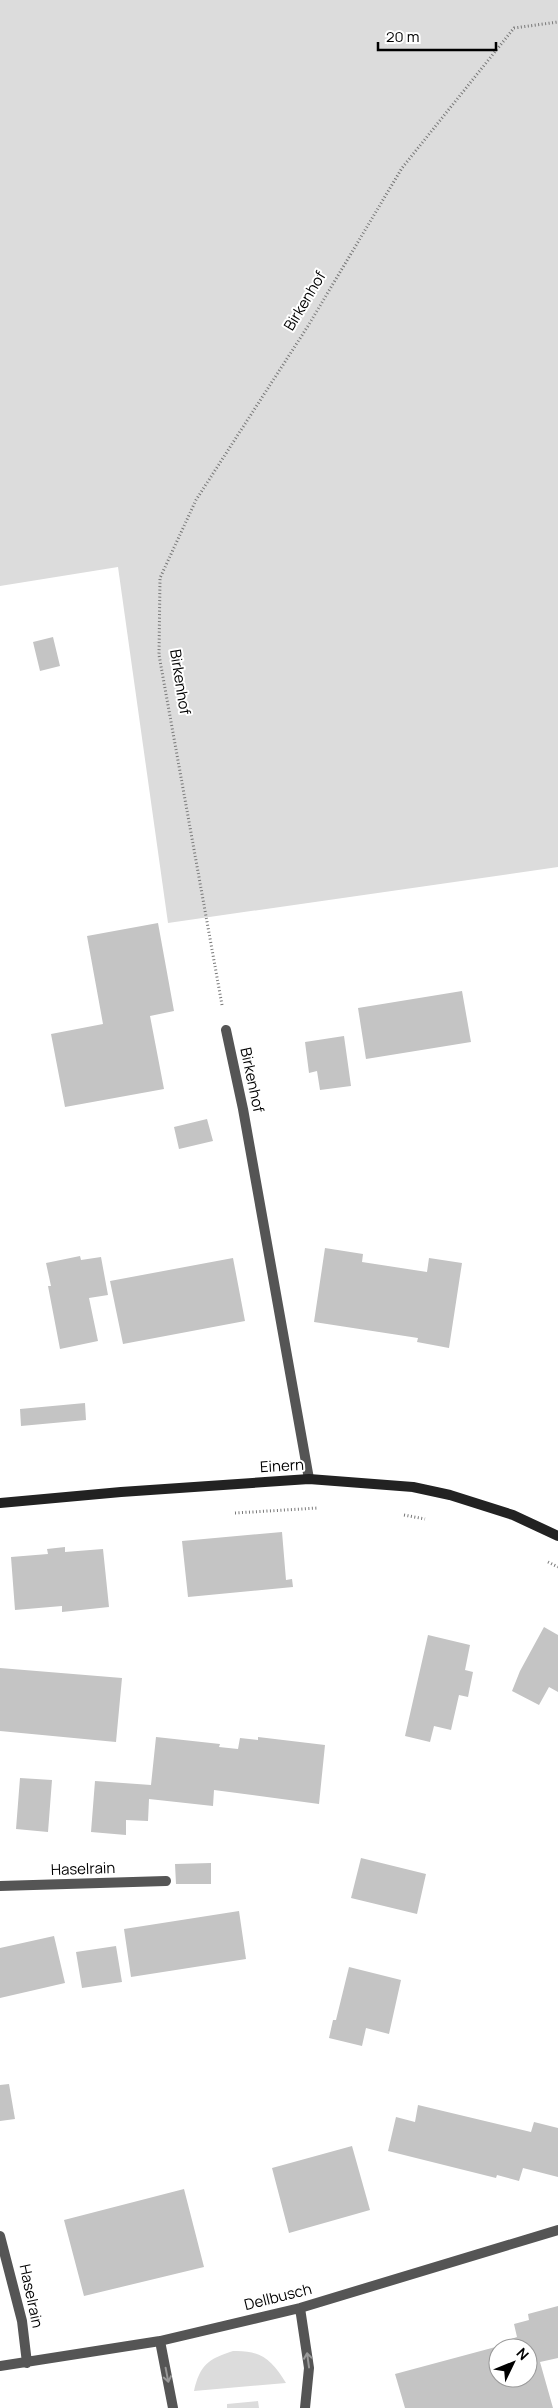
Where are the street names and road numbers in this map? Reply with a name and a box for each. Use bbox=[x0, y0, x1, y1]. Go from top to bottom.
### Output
street label: Birkenhof bbox=[279, 266, 331, 334]
street label: Birkenhof bbox=[165, 648, 196, 717]
street label: Birkenhof bbox=[235, 1045, 270, 1115]
street label: Einern bbox=[259, 1454, 305, 1477]
street label: Haselrain bbox=[50, 1857, 116, 1880]
street label: Haselrain bbox=[15, 2262, 48, 2330]
street label: Dellbusch bbox=[242, 2278, 314, 2315]

